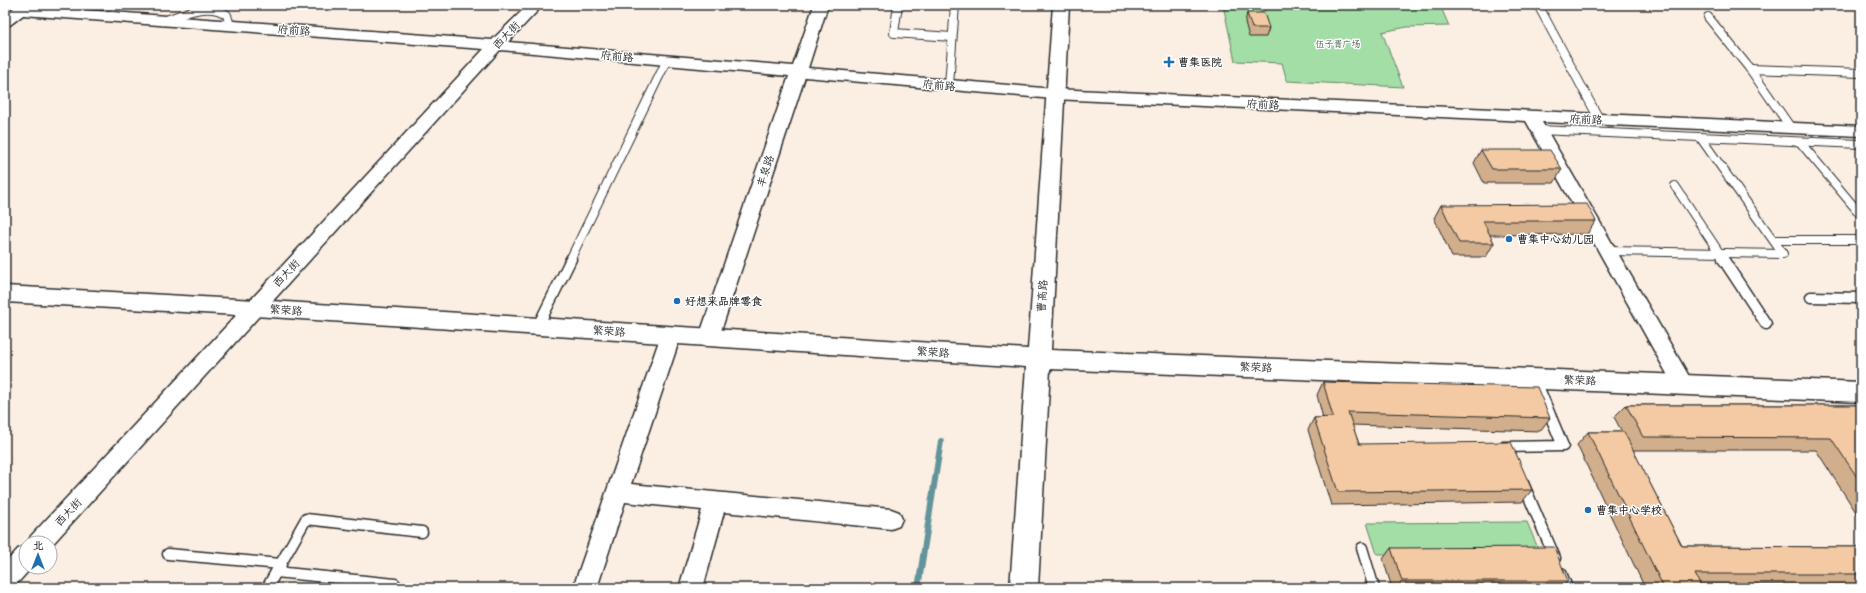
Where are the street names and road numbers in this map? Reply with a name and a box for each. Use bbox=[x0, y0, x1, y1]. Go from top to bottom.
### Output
street label: 西大街 bbox=[489, 17, 523, 52]
street label: 府前路 bbox=[277, 21, 311, 38]
street label: 府前路 bbox=[600, 47, 634, 64]
street label: 府前路 bbox=[922, 76, 956, 93]
street label: 府前路 bbox=[1246, 95, 1280, 112]
street label: 府前路 bbox=[1569, 110, 1603, 127]
street label: 丰泉路 bbox=[752, 153, 777, 189]
street label: 西大街 bbox=[269, 255, 303, 290]
street label: 曹高路 bbox=[1033, 279, 1050, 313]
street label: 繁荣路 bbox=[269, 301, 303, 318]
street label: 繁荣路 bbox=[592, 322, 626, 339]
street label: 繁荣路 bbox=[916, 343, 950, 360]
street label: 繁荣路 bbox=[1239, 358, 1273, 375]
street label: 繁荣路 bbox=[1563, 371, 1597, 388]
street label: 西大街 bbox=[51, 494, 85, 529]

